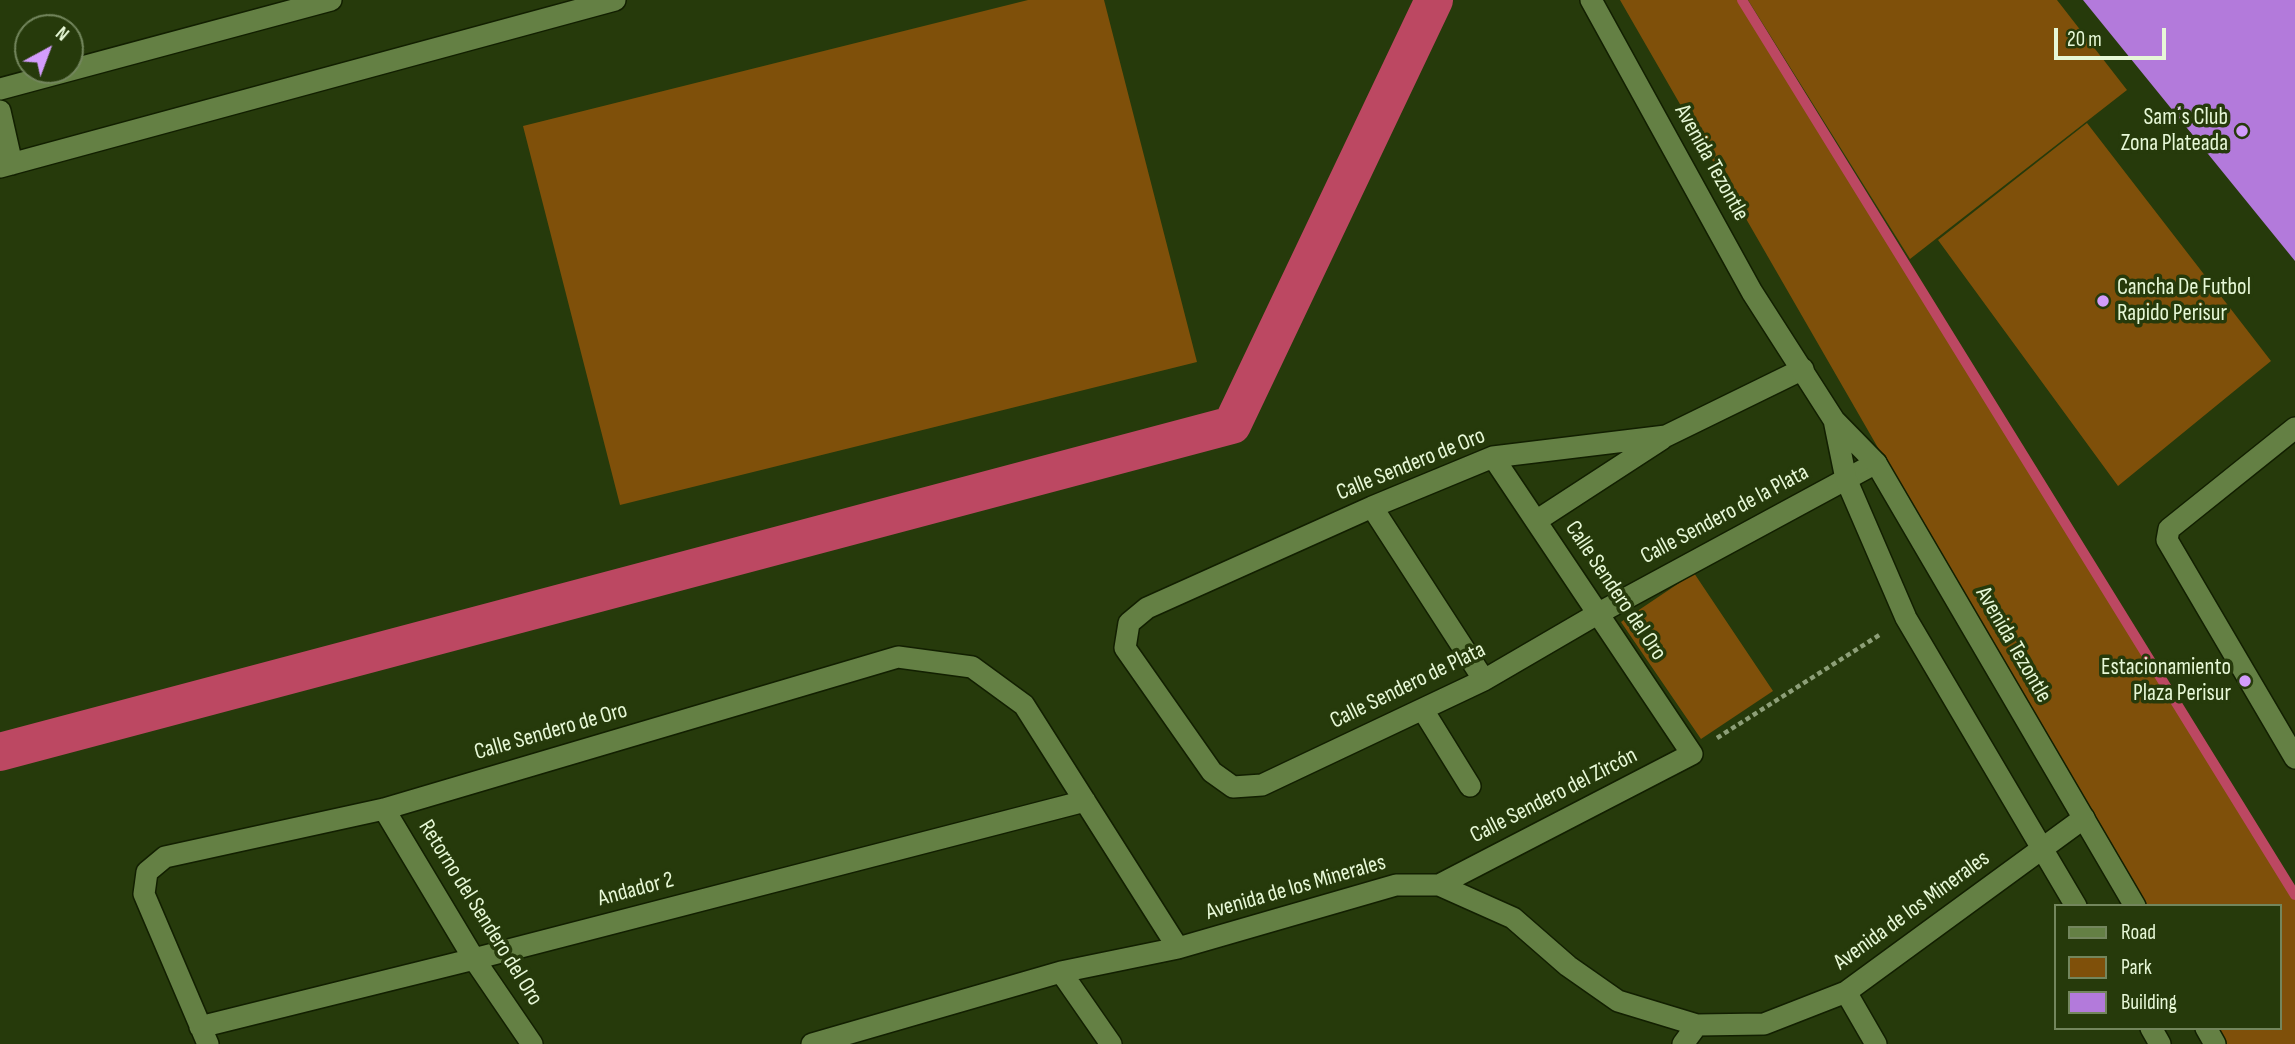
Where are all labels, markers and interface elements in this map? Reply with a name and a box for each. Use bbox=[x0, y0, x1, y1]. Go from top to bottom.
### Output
north arrow bbox=[14, 14, 84, 84]
scale bar bbox=[2057, 14, 2169, 58]
text: N bbox=[50, 22, 73, 46]
text: 20 m bbox=[2067, 27, 2102, 52]
street label: Avenida Tezontle bbox=[1668, 100, 1754, 226]
place label: Sam´s Club Zona Plateada bbox=[2121, 104, 2228, 158]
marker: Sam´s Club Zona Plateada bbox=[2234, 123, 2250, 139]
place label: Cancha De Futbol Rapido Perisur bbox=[2117, 274, 2251, 328]
marker: Cancha De Futbol Rapido Perisur bbox=[2095, 293, 2111, 309]
street label: Calle Sendero de Oro bbox=[1333, 423, 1489, 507]
street label: Calle Sendero de la Plata bbox=[1636, 459, 1814, 571]
street label: Calle Sendero del Oro bbox=[1558, 516, 1672, 666]
street label: Avenida Tezontle bbox=[1969, 582, 2057, 708]
street label: Calle Sendero de Plata bbox=[1326, 636, 1490, 736]
place label: Estacionamiento Plaza Perisur bbox=[2101, 654, 2231, 708]
marker: Estacionamiento Plaza Perisur bbox=[2237, 673, 2253, 689]
street label: Calle Sendero de Oro bbox=[471, 697, 631, 767]
street label: Calle Sendero del Zircón bbox=[1466, 742, 1642, 850]
street label: Retorno del Sendero del Oro bbox=[412, 815, 548, 1011]
street label: Avenida de los Minerales bbox=[1829, 845, 1995, 977]
street label: Avenida de los Minerales bbox=[1203, 849, 1389, 927]
street label: Andador 2 bbox=[595, 867, 677, 913]
legend bbox=[2054, 904, 2281, 1030]
text: Road bbox=[2121, 920, 2156, 945]
text: Park bbox=[2121, 955, 2152, 980]
text: Building bbox=[2121, 990, 2177, 1015]

